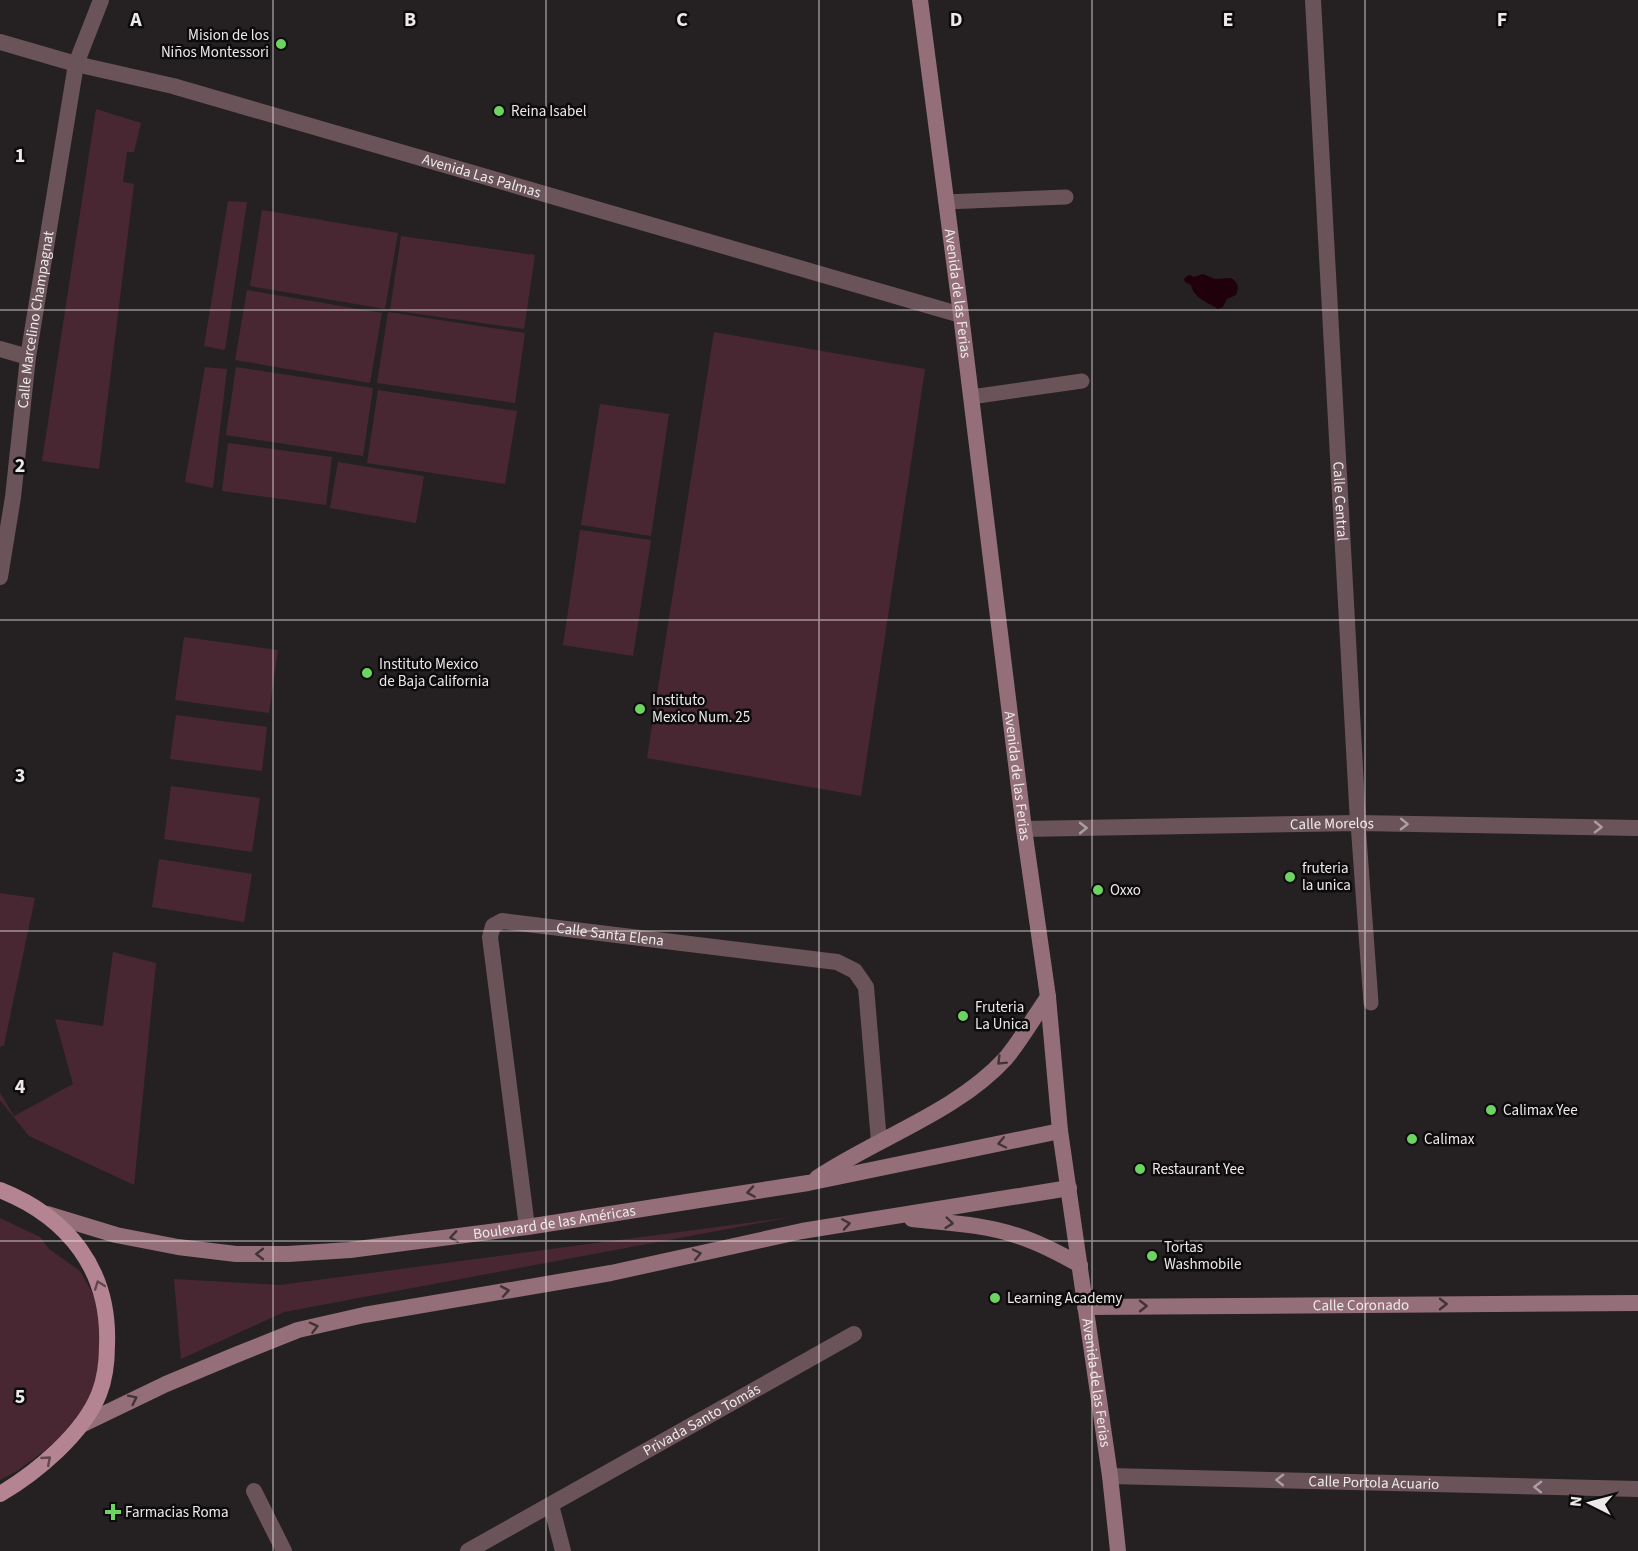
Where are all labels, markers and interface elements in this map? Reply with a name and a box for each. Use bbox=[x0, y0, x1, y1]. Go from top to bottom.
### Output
text: A bbox=[129, 6, 142, 34]
text: B bbox=[404, 6, 416, 34]
text: C bbox=[676, 6, 688, 34]
text: D bbox=[950, 6, 962, 34]
text: E bbox=[1223, 6, 1233, 34]
text: F bbox=[1497, 6, 1507, 34]
place label: Mision de los Niños Montessori bbox=[161, 25, 269, 63]
marker: Mision de los Niños Montessori bbox=[274, 37, 288, 51]
place label: Reina Isabel bbox=[511, 101, 587, 122]
marker: Reina Isabel bbox=[492, 104, 506, 118]
text: 1 bbox=[15, 142, 25, 170]
street label: Avenida Las Palmas bbox=[420, 149, 543, 203]
street label: Avenida de las Ferias bbox=[939, 228, 976, 359]
street label: Calle Marcelino Champagnat bbox=[13, 229, 60, 409]
text: 2 bbox=[15, 452, 25, 480]
street label: Calle Central bbox=[1327, 461, 1353, 542]
place label: Instituto Mexico de Baja California bbox=[379, 654, 489, 692]
marker: Instituto Mexico de Baja California bbox=[360, 666, 374, 680]
place label: Instituto Mexico Num. 25 bbox=[652, 690, 750, 728]
marker: Instituto Mexico Num. 25 bbox=[633, 702, 647, 716]
street label: Avenida de las Ferias bbox=[999, 710, 1036, 842]
text: 3 bbox=[15, 762, 25, 790]
street label: Calle Morelos bbox=[1290, 813, 1374, 835]
one-way arrow bbox=[1399, 818, 1408, 830]
one-way arrow bbox=[1594, 821, 1603, 834]
one-way arrow bbox=[1078, 822, 1087, 835]
place label: fruteria la unica bbox=[1302, 858, 1351, 896]
marker: fruteria la unica bbox=[1283, 870, 1297, 884]
place label: Oxxo bbox=[1110, 880, 1141, 901]
marker: Oxxo bbox=[1091, 883, 1105, 897]
street label: Calle Santa Elena bbox=[555, 918, 665, 952]
place label: Fruteria La Unica bbox=[975, 997, 1029, 1035]
marker: Fruteria La Unica bbox=[956, 1009, 970, 1023]
one-way arrow bbox=[997, 1054, 1008, 1065]
text: 4 bbox=[15, 1073, 26, 1101]
place label: Calimax Yee bbox=[1503, 1100, 1578, 1121]
marker: Calimax Yee bbox=[1484, 1103, 1498, 1117]
place label: Calimax bbox=[1424, 1129, 1475, 1150]
marker: Calimax bbox=[1405, 1132, 1419, 1146]
one-way arrow bbox=[998, 1136, 1008, 1149]
place label: Restaurant Yee bbox=[1152, 1159, 1244, 1180]
marker: Restaurant Yee bbox=[1133, 1162, 1147, 1176]
one-way arrow bbox=[746, 1185, 756, 1198]
street label: Boulevard de las Américas bbox=[472, 1200, 637, 1245]
one-way arrow bbox=[944, 1216, 953, 1229]
one-way arrow bbox=[842, 1218, 851, 1230]
one-way arrow bbox=[449, 1230, 458, 1242]
place label: Tortas Washmobile bbox=[1164, 1237, 1241, 1275]
one-way arrow bbox=[255, 1248, 264, 1260]
one-way arrow bbox=[692, 1248, 702, 1261]
marker: Tortas Washmobile bbox=[1145, 1249, 1159, 1263]
one-way arrow bbox=[93, 1281, 106, 1291]
one-way arrow bbox=[501, 1285, 510, 1297]
place label: Learning Academy bbox=[1007, 1288, 1122, 1309]
marker: Learning Academy bbox=[988, 1291, 1002, 1305]
street label: Calle Coronado bbox=[1313, 1295, 1409, 1316]
one-way arrow bbox=[1439, 1298, 1448, 1311]
one-way arrow bbox=[1139, 1300, 1148, 1312]
street label: Avenida de las Ferias bbox=[1076, 1317, 1116, 1449]
one-way arrow bbox=[309, 1321, 319, 1334]
street label: Privada Santo Tomás bbox=[639, 1379, 765, 1462]
text: 5 bbox=[15, 1383, 25, 1411]
one-way arrow bbox=[127, 1395, 138, 1407]
one-way arrow bbox=[40, 1456, 51, 1467]
street label: Calle Portola Acuario bbox=[1308, 1471, 1440, 1495]
north arrow bbox=[1560, 1473, 1620, 1533]
one-way arrow bbox=[1275, 1474, 1284, 1486]
one-way arrow bbox=[1533, 1481, 1542, 1493]
text: N bbox=[1565, 1495, 1588, 1508]
place label: Farmacias Roma bbox=[125, 1502, 229, 1523]
marker: Farmacias Roma bbox=[106, 1505, 120, 1519]

